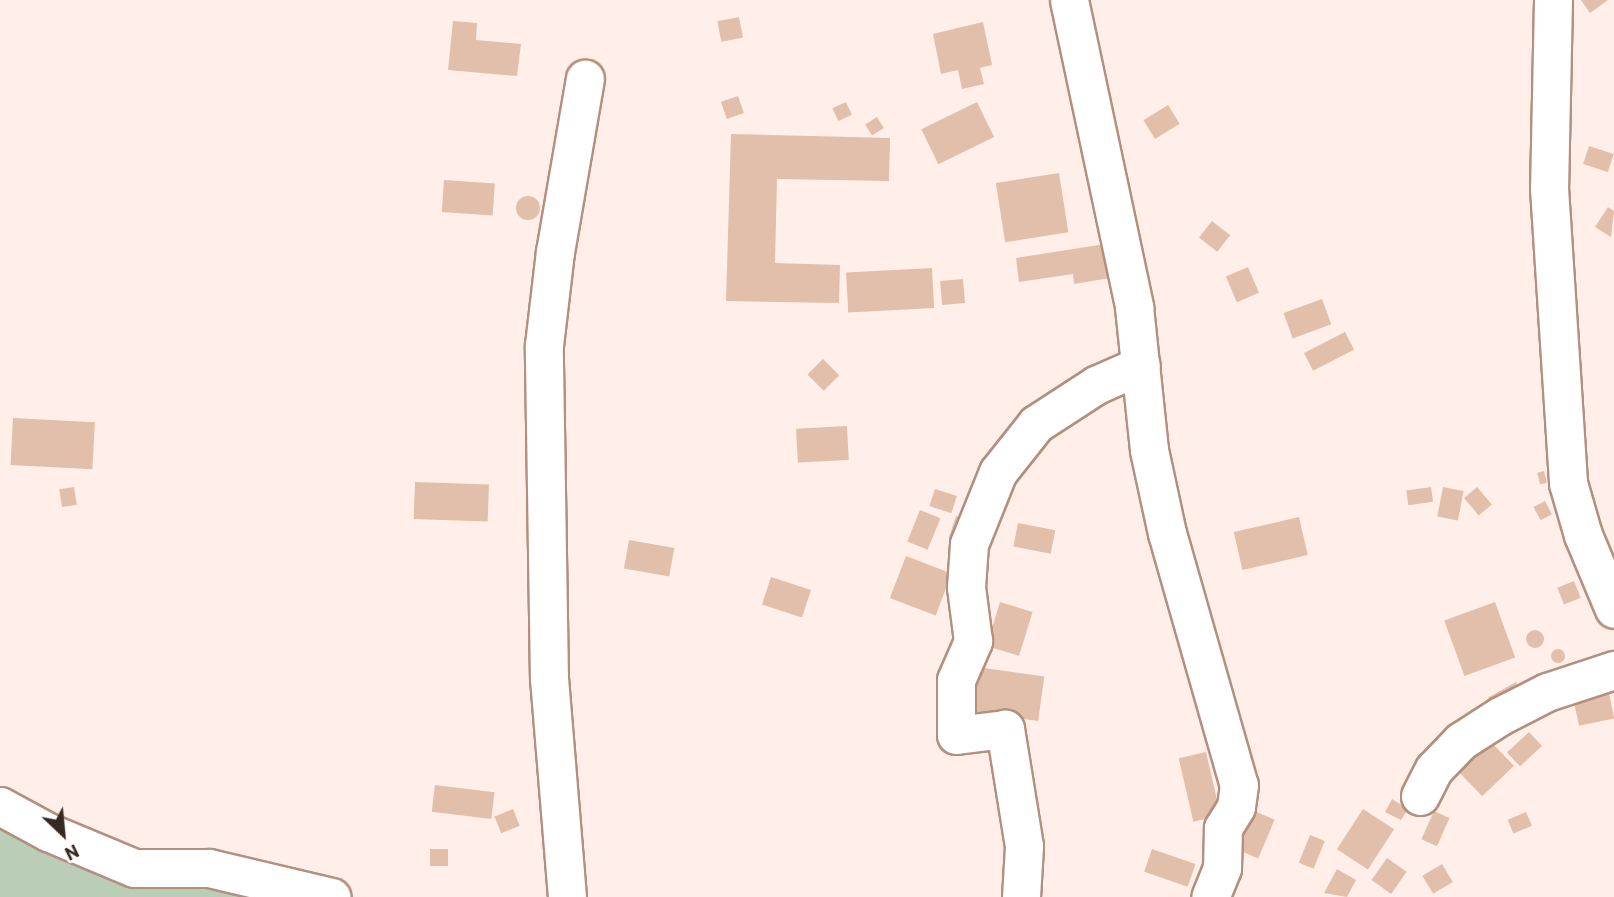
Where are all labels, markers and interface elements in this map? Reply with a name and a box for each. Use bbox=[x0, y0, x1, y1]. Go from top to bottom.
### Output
north arrow bbox=[28, 799, 98, 869]
text: N bbox=[62, 840, 83, 866]

